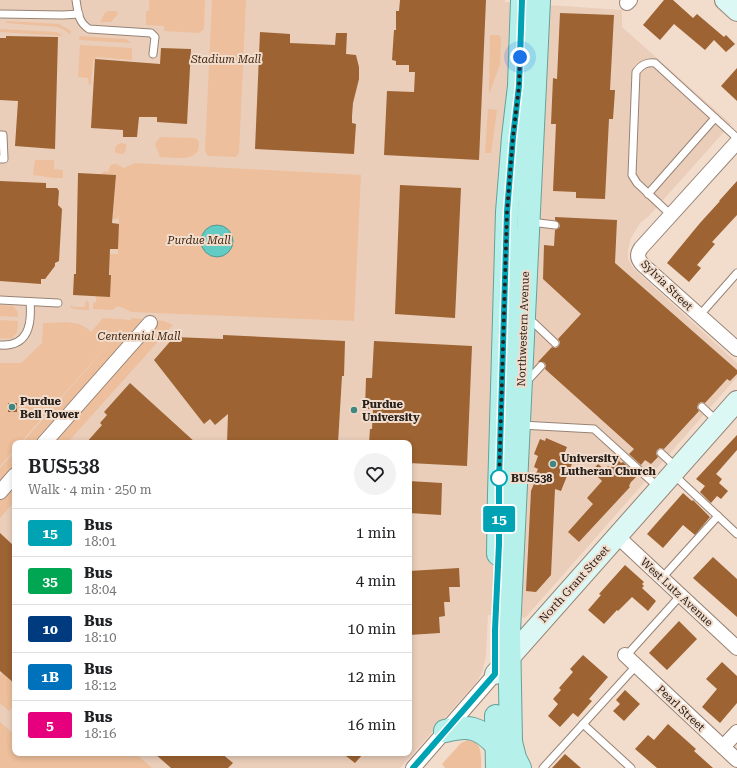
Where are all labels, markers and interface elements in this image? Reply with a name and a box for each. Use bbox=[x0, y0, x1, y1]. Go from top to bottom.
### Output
your location bbox=[510, 47, 530, 67]
park label: Stadium Mall bbox=[190, 53, 261, 66]
park label: Purdue Mall bbox=[166, 234, 231, 247]
street label: Sylvia Street bbox=[638, 257, 695, 313]
street label: Northwestern Avenue bbox=[515, 271, 532, 387]
park label: Centennial Mall bbox=[98, 330, 180, 343]
place label: Purdue Bell Tower bbox=[20, 395, 79, 421]
place label: Purdue University bbox=[362, 398, 420, 424]
marker: Purdue Bell Tower bbox=[7, 402, 17, 412]
marker: Purdue University bbox=[349, 405, 359, 415]
place label: University Lutheran Church bbox=[561, 452, 657, 478]
button: heart bbox=[354, 453, 396, 495]
text: BUS538 bbox=[28, 455, 100, 478]
marker: University Lutheran Church bbox=[548, 459, 558, 469]
marker: BUS538 bbox=[490, 469, 508, 487]
place label: BUS538 bbox=[511, 472, 553, 485]
text: Walk · 4 min · 250 m bbox=[28, 482, 152, 497]
line badge: 15 bbox=[481, 506, 517, 532]
text: 15 bbox=[491, 511, 507, 527]
text: Bus bbox=[84, 516, 112, 534]
text: 1 min bbox=[356, 524, 396, 542]
text: 15 bbox=[42, 525, 58, 541]
text: 18:01 bbox=[84, 534, 116, 549]
street label: North Grant Street bbox=[537, 543, 612, 625]
street label: West Lutz Avenue bbox=[638, 556, 716, 629]
text: Bus bbox=[84, 564, 112, 582]
text: 4 min bbox=[356, 572, 396, 590]
text: 35 bbox=[42, 573, 58, 589]
text: 18:04 bbox=[84, 582, 116, 597]
text: Bus bbox=[84, 612, 112, 630]
text: 10 min bbox=[347, 620, 396, 638]
text: 10 bbox=[42, 621, 58, 637]
text: 18:10 bbox=[84, 630, 116, 645]
text: Bus bbox=[84, 660, 112, 678]
text: 12 min bbox=[347, 668, 396, 686]
text: 1B bbox=[41, 669, 59, 685]
text: 18:12 bbox=[84, 678, 116, 693]
street label: Pearl Street bbox=[654, 683, 707, 734]
text: Bus bbox=[84, 708, 112, 726]
text: 16 min bbox=[347, 716, 396, 734]
text: 5 bbox=[46, 717, 54, 733]
text: 18:16 bbox=[84, 726, 116, 741]

